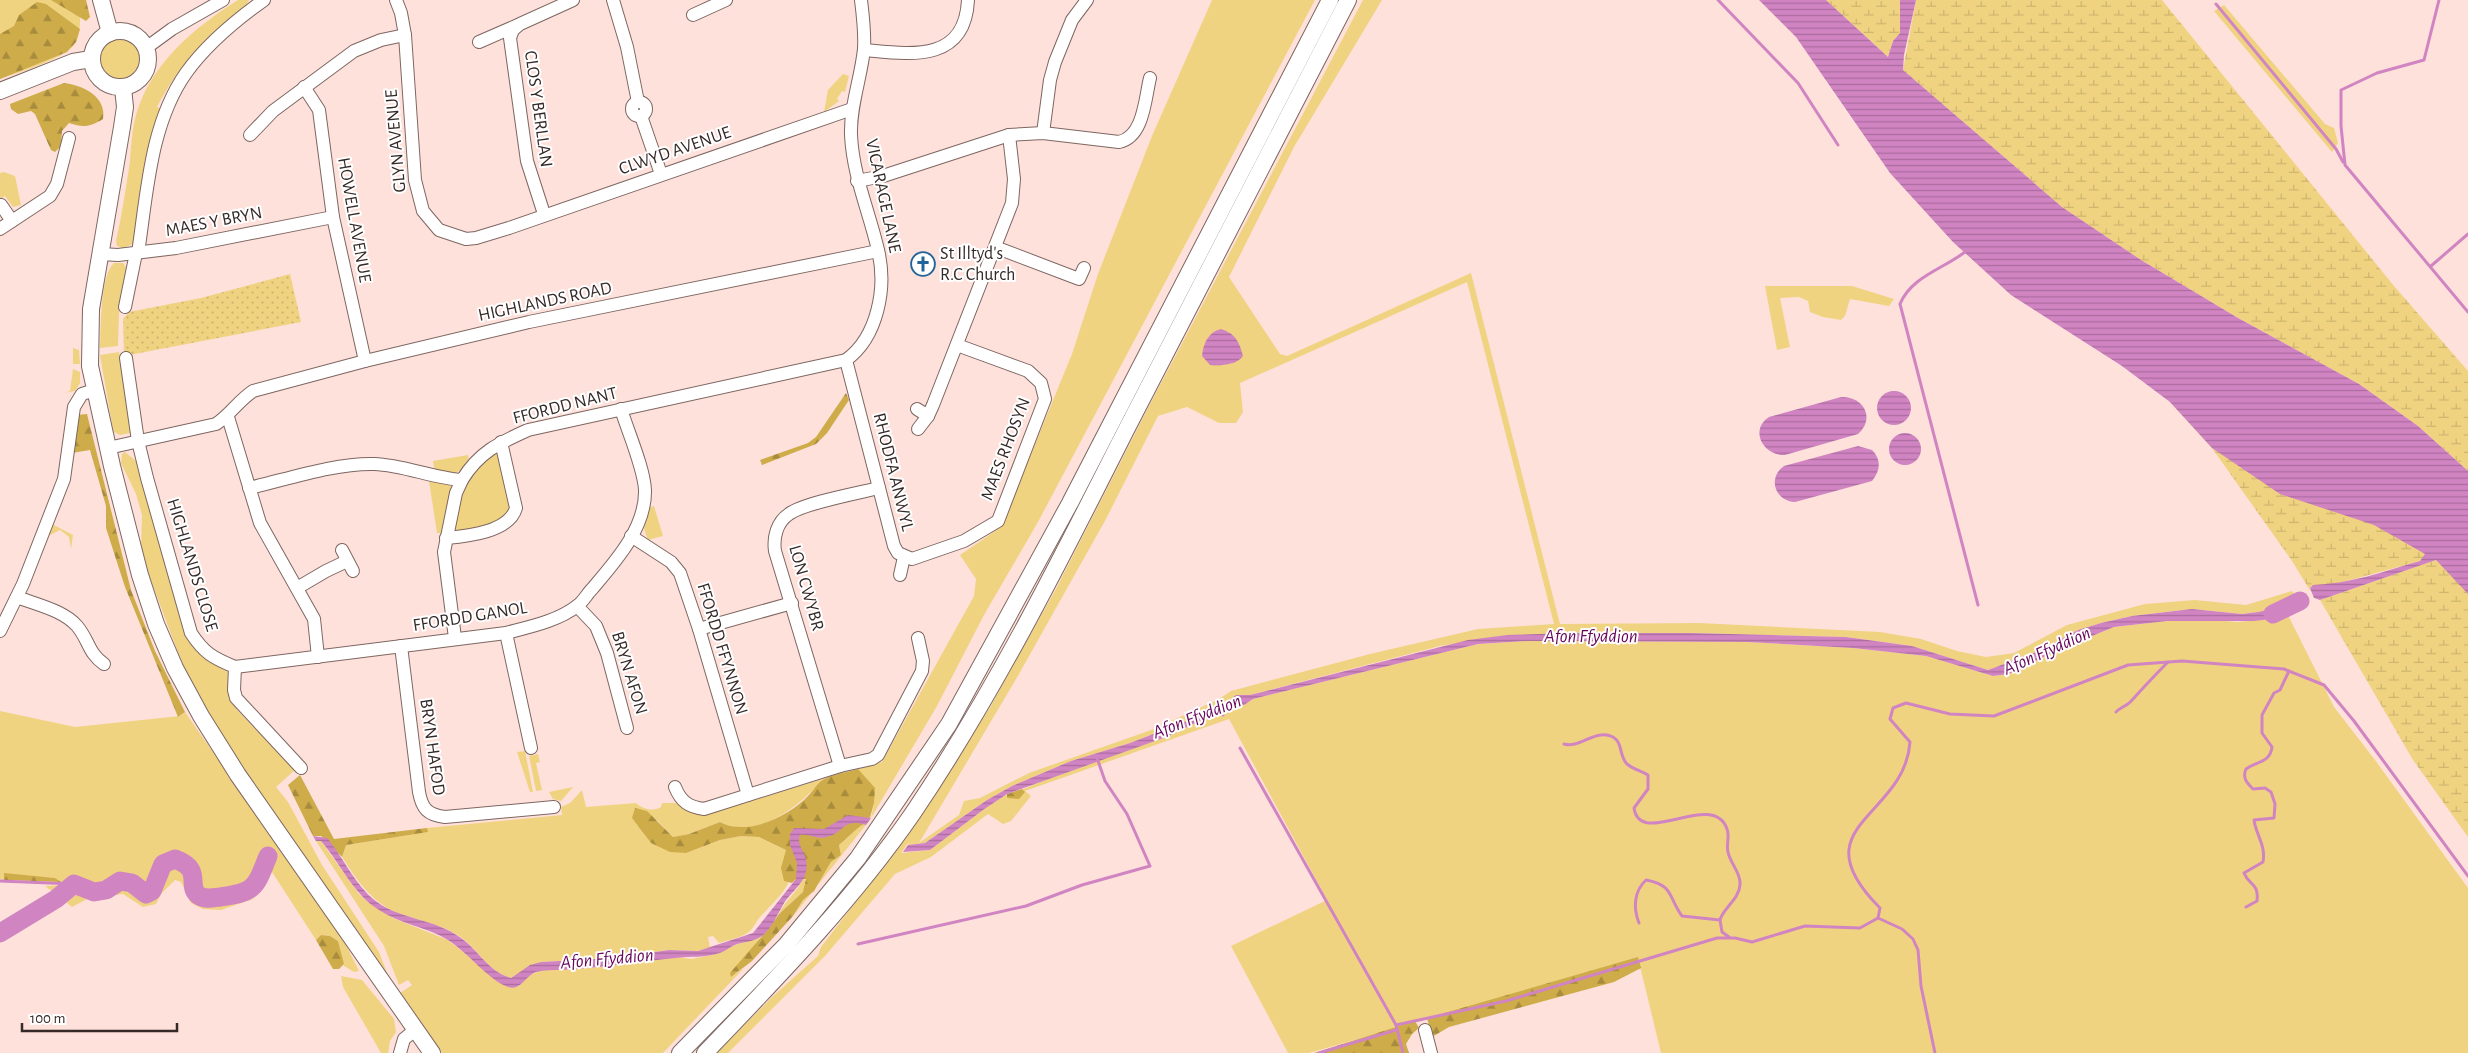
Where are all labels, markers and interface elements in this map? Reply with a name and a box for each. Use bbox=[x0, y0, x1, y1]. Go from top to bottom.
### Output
street label: CLOS Y BERLLAN bbox=[521, 50, 555, 168]
street label: GLYN AVENUE bbox=[383, 88, 409, 193]
street label: CLWYD AVENUE bbox=[617, 123, 734, 179]
street label: VICARAGE LANE bbox=[862, 137, 904, 255]
street label: HOWELL AVENUE bbox=[334, 156, 374, 284]
street label: MAES Y BRYN bbox=[164, 204, 264, 240]
place label: St Illtyd's R.C Church bbox=[940, 245, 1015, 284]
church icon: St Illtyd's R.C Church bbox=[910, 251, 936, 277]
street label: HIGHLANDS ROAD bbox=[476, 279, 614, 325]
street label: FFORDD NANT bbox=[511, 384, 619, 428]
street label: MAES RHOSYN bbox=[978, 395, 1034, 503]
street label: RHODFA ANWYL bbox=[870, 411, 917, 533]
street label: HIGHLANDS CLOSE bbox=[163, 496, 221, 634]
street label: LON CWYBR bbox=[785, 543, 827, 633]
street label: FFORDD FFYNNON bbox=[693, 581, 751, 717]
street label: FFORDD GANOL bbox=[412, 599, 529, 635]
water label: Afon Ffyddion bbox=[2000, 623, 2094, 679]
water label: Afon Ffyddion bbox=[1543, 627, 1638, 646]
street label: BRYN AFON bbox=[608, 629, 650, 717]
water label: Afon Ffyddion bbox=[1149, 691, 1244, 743]
street label: BRYN HAFOD bbox=[416, 697, 448, 797]
water label: Afon Ffyddion bbox=[559, 945, 654, 973]
scale bar bbox=[22, 1000, 178, 1032]
text: 100 m bbox=[30, 1011, 65, 1026]

